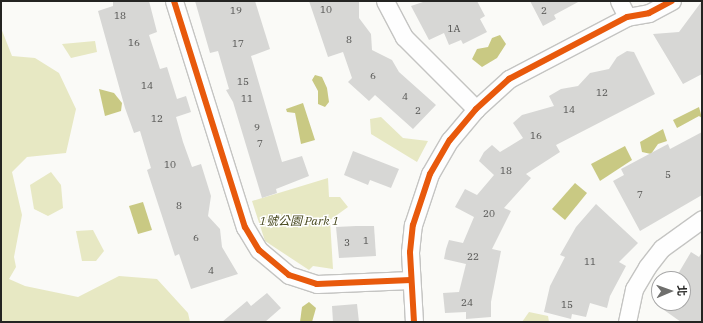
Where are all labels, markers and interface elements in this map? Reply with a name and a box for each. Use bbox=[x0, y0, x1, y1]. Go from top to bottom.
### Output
house number: 10 bbox=[320, 4, 332, 16]
house number: 19 bbox=[230, 5, 242, 17]
house number: 2 bbox=[541, 5, 547, 17]
house number: 18 bbox=[114, 10, 126, 22]
house number: 1A bbox=[448, 23, 460, 35]
house number: 8 bbox=[346, 34, 352, 46]
house number: 16 bbox=[128, 37, 140, 49]
house number: 17 bbox=[232, 38, 244, 50]
house number: 6 bbox=[370, 70, 376, 82]
house number: 15 bbox=[237, 76, 249, 88]
house number: 14 bbox=[141, 80, 153, 92]
house number: 12 bbox=[596, 87, 608, 99]
house number: 4 bbox=[402, 91, 408, 103]
house number: 11 bbox=[241, 93, 253, 105]
house number: 14 bbox=[563, 104, 575, 116]
house number: 2 bbox=[415, 105, 421, 117]
house number: 12 bbox=[151, 113, 163, 125]
house number: 9 bbox=[254, 122, 260, 134]
house number: 16 bbox=[530, 130, 542, 142]
house number: 7 bbox=[257, 138, 263, 150]
house number: 10 bbox=[164, 159, 176, 171]
house number: 18 bbox=[500, 165, 512, 177]
house number: 5 bbox=[665, 169, 671, 181]
house number: 7 bbox=[637, 189, 643, 201]
house number: 8 bbox=[176, 200, 182, 212]
house number: 20 bbox=[483, 208, 495, 220]
park label: 1號公園 Park 1 bbox=[259, 214, 339, 228]
house number: 6 bbox=[193, 232, 199, 244]
house number: 1 bbox=[363, 235, 369, 247]
house number: 3 bbox=[344, 237, 350, 249]
house number: 22 bbox=[467, 251, 479, 263]
house number: 11 bbox=[584, 256, 596, 268]
house number: 4 bbox=[208, 265, 214, 277]
north arrow bbox=[651, 271, 691, 311]
text: 北 bbox=[675, 285, 689, 296]
house number: 24 bbox=[461, 297, 473, 309]
house number: 15 bbox=[561, 299, 573, 311]

